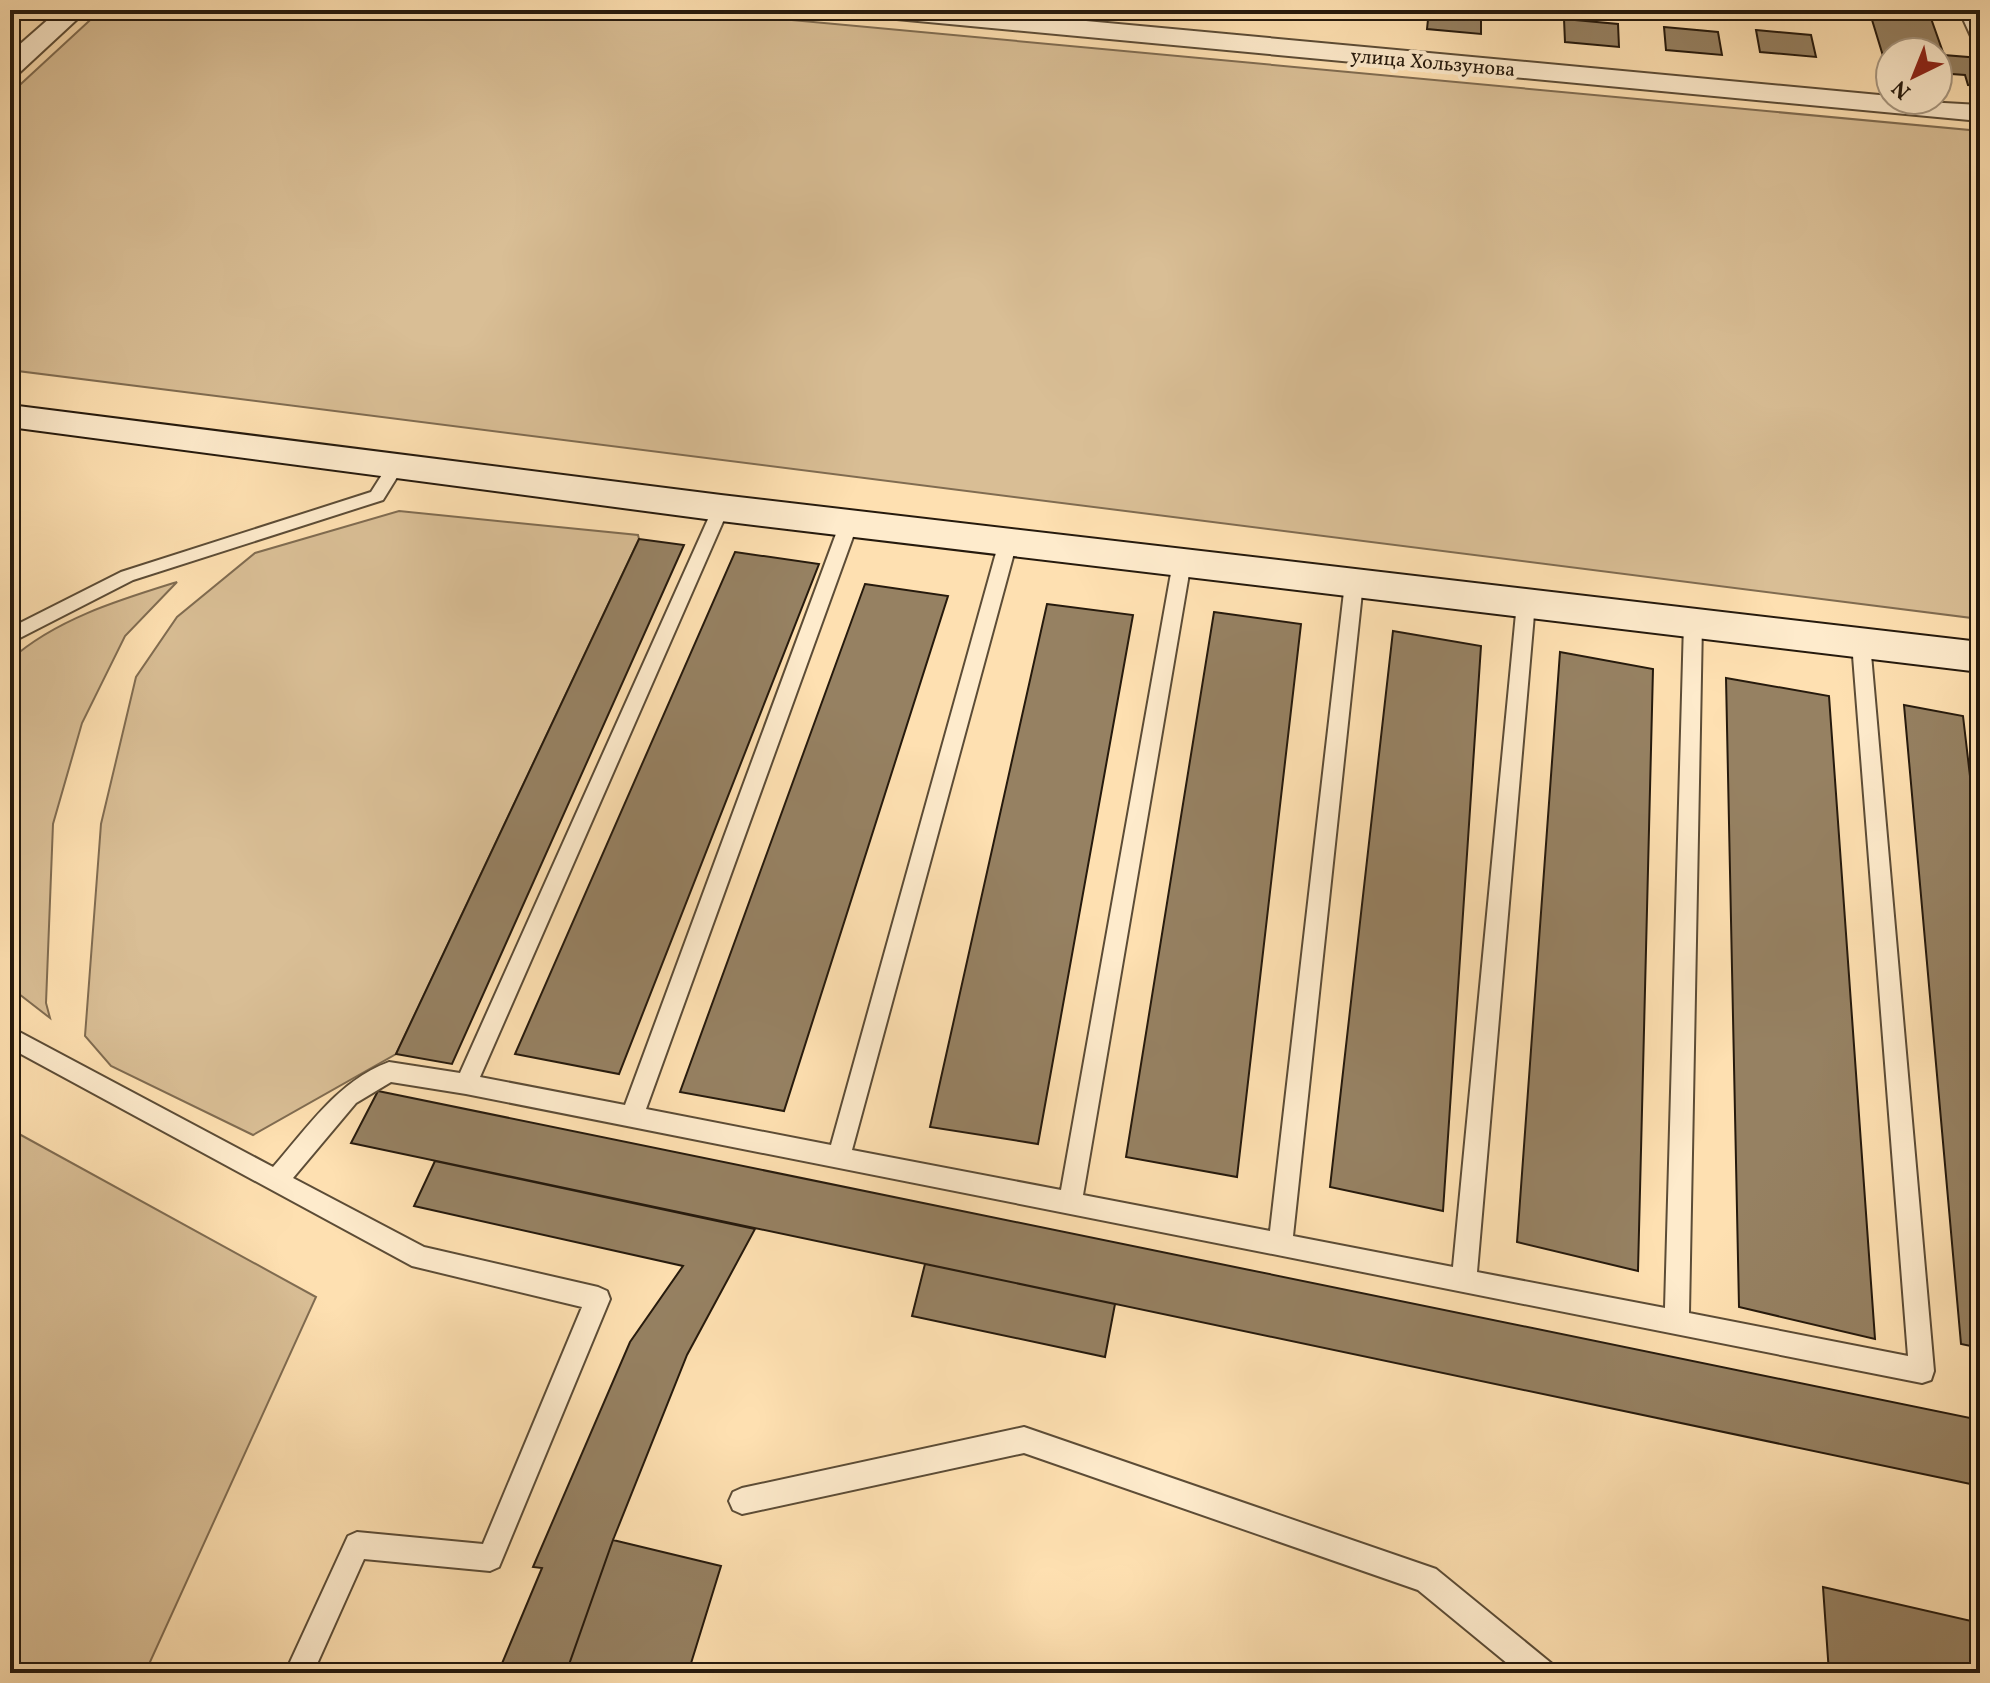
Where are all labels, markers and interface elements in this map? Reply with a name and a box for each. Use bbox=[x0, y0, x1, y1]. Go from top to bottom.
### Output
north arrow bbox=[1874, 36, 1954, 116]
street label: улица Хользунова bbox=[1349, 43, 1516, 85]
text: N bbox=[1886, 72, 1918, 106]

